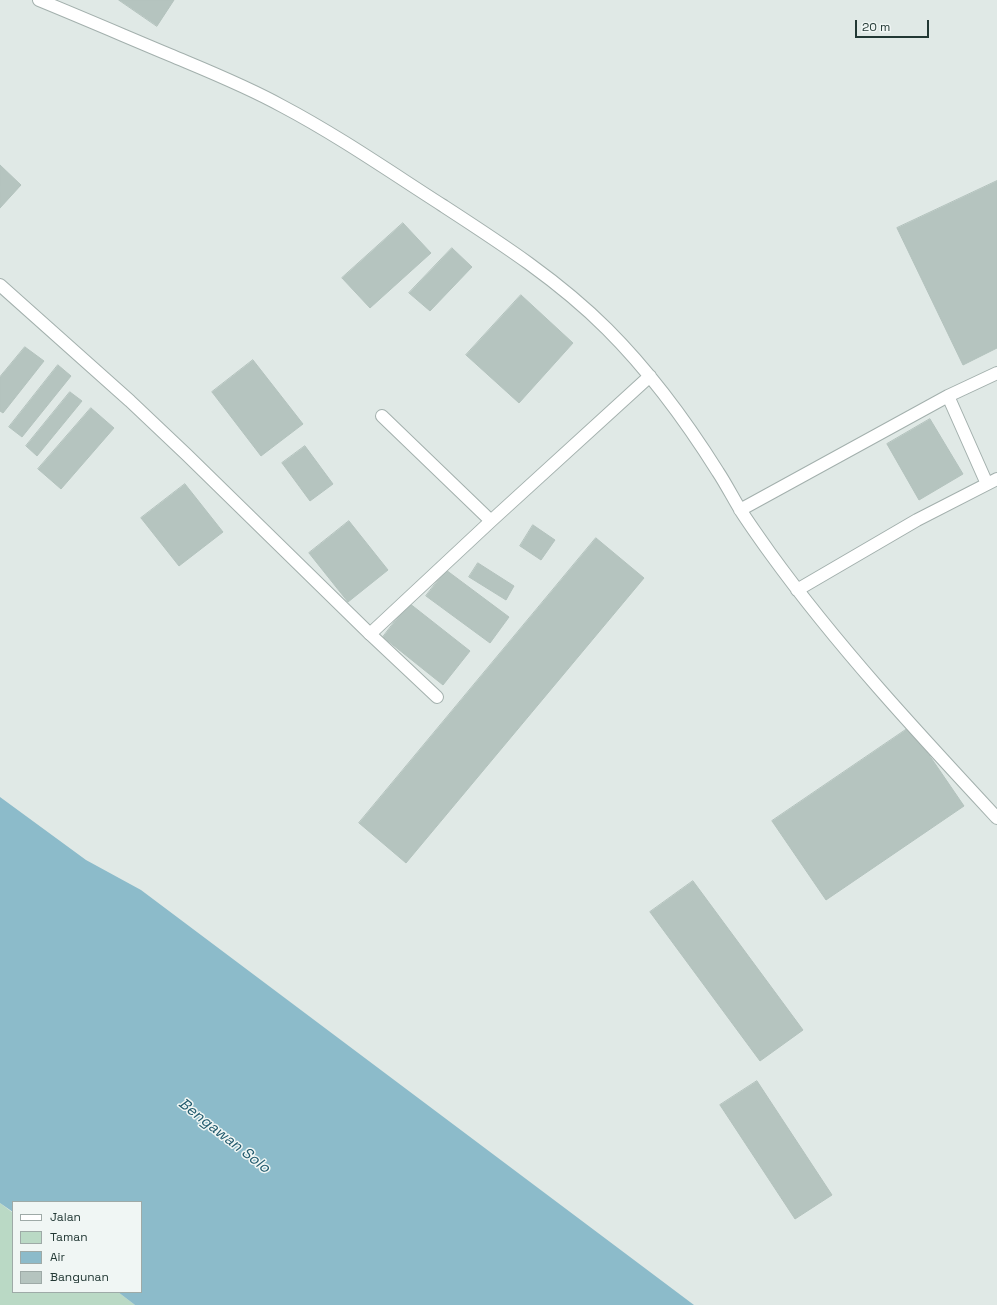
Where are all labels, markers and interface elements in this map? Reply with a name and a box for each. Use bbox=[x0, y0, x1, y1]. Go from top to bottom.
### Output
scale bar bbox=[857, 12, 931, 38]
text: 20 m bbox=[862, 19, 890, 35]
water label: Bengawan Solo bbox=[175, 1095, 273, 1177]
legend bbox=[12, 1201, 142, 1293]
text: Jalan bbox=[50, 1209, 81, 1225]
text: Taman bbox=[50, 1229, 87, 1245]
text: Air bbox=[50, 1249, 65, 1265]
text: Bangunan bbox=[50, 1269, 109, 1285]

